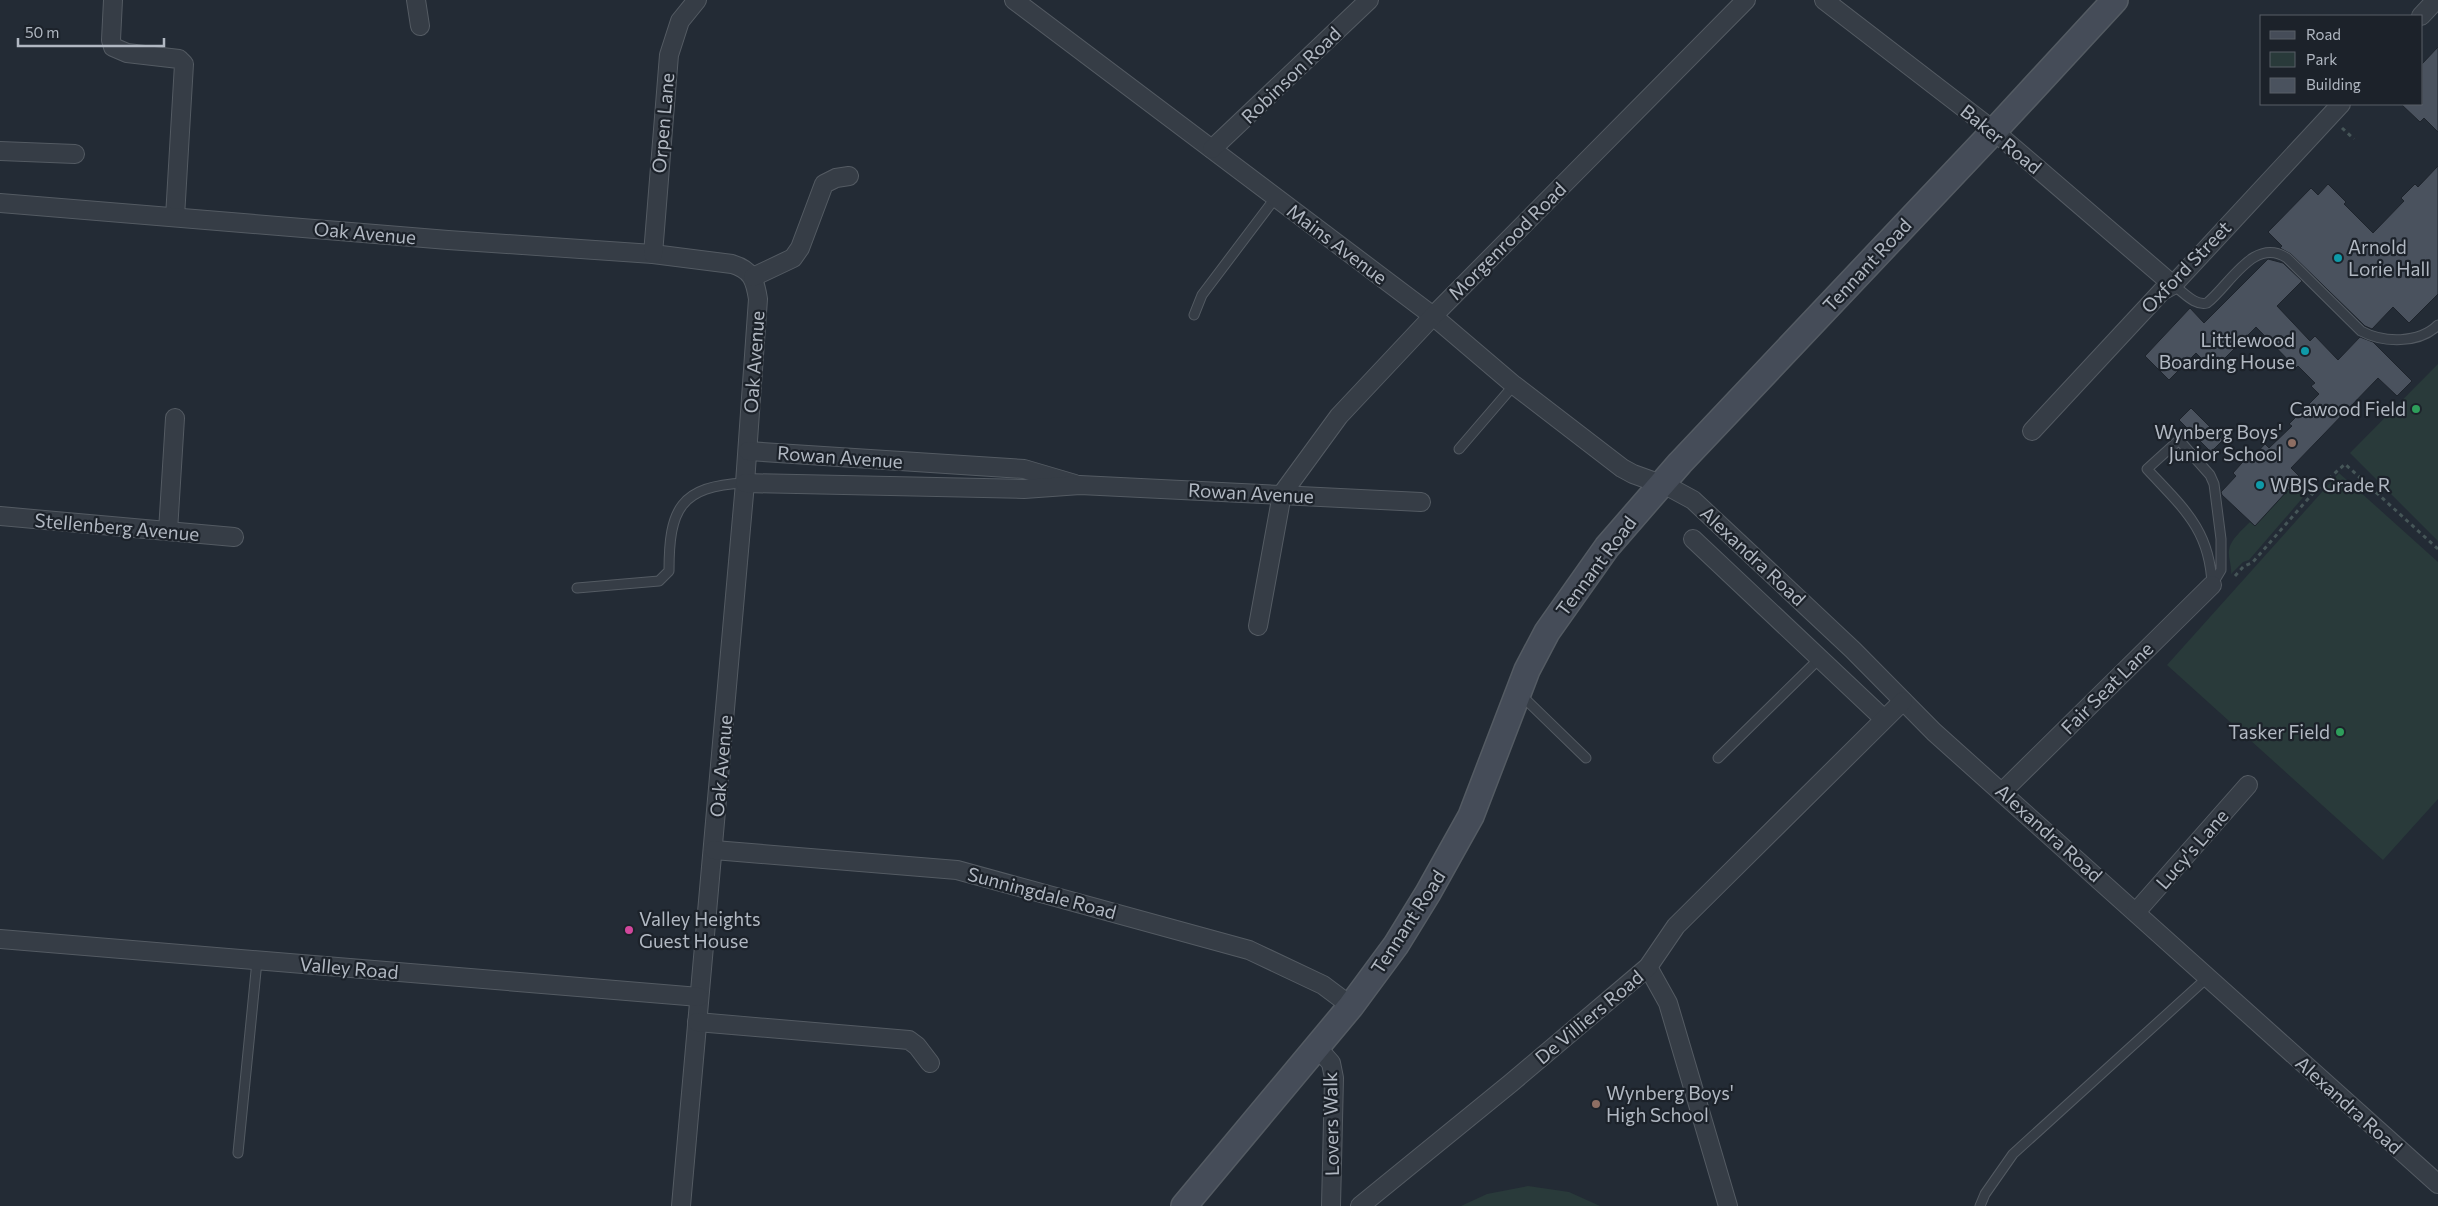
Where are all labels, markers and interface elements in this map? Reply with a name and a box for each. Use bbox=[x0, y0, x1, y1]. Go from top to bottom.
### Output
scale bar bbox=[18, 15, 164, 47]
legend bbox=[2260, 15, 2423, 105]
street label: Robinson Road bbox=[1236, 21, 1345, 128]
text: 50 m bbox=[25, 23, 59, 41]
text: Road bbox=[2306, 25, 2341, 43]
text: Park bbox=[2306, 50, 2337, 68]
street label: Orpen Lane bbox=[647, 72, 678, 174]
text: Building bbox=[2306, 75, 2361, 93]
street label: Baker Road bbox=[1956, 99, 2047, 178]
street label: Morgenrood Road bbox=[1443, 177, 1570, 304]
street label: Mains Avenue bbox=[1283, 199, 1392, 289]
street label: Tennant Road bbox=[1818, 213, 1916, 316]
street label: Oxford Street bbox=[2136, 216, 2236, 318]
street label: Oak Avenue bbox=[313, 217, 417, 248]
place label: Arnold Lorie Hall bbox=[2348, 235, 2430, 280]
marker: Arnold Lorie Hall bbox=[2332, 252, 2344, 264]
street label: Oak Avenue bbox=[738, 310, 769, 414]
place label: Littlewood Boarding House bbox=[2159, 328, 2295, 373]
marker: Littlewood Boarding House bbox=[2299, 345, 2311, 357]
place label: Cawood Field bbox=[2289, 397, 2406, 420]
marker: Cawood Field bbox=[2410, 403, 2422, 415]
place label: Wynberg Boys' Junior School bbox=[2154, 420, 2282, 465]
marker: Wynberg Boys' Junior School bbox=[2286, 437, 2298, 449]
street label: Rowan Avenue bbox=[776, 441, 904, 472]
place label: WBJS Grade R bbox=[2270, 473, 2391, 496]
street label: Rowan Avenue bbox=[1188, 478, 1315, 507]
marker: WBJS Grade R bbox=[2254, 479, 2266, 491]
street label: Alexandra Road bbox=[1696, 501, 1811, 610]
street label: Stellenberg Avenue bbox=[34, 508, 200, 545]
street label: Tennant Road bbox=[1551, 511, 1641, 620]
street label: Fair Seat Lane bbox=[2056, 637, 2157, 738]
street label: Oak Avenue bbox=[705, 714, 736, 818]
place label: Tasker Field bbox=[2228, 720, 2330, 743]
marker: Tasker Field bbox=[2334, 726, 2346, 738]
street label: Alexandra Road bbox=[1991, 779, 2107, 886]
street label: Lucy's Lane bbox=[2151, 804, 2233, 893]
street label: Sunningdale Road bbox=[965, 862, 1119, 923]
street label: Tennant Road bbox=[1365, 866, 1450, 978]
place label: Valley Heights Guest House bbox=[639, 907, 761, 952]
marker: Valley Heights Guest House bbox=[623, 924, 635, 936]
street label: Valley Road bbox=[299, 952, 399, 983]
street label: De Villiers Road bbox=[1530, 965, 1647, 1069]
street label: Alexandra Road bbox=[2291, 1051, 2407, 1158]
street label: Lovers Walk bbox=[1318, 1072, 1343, 1176]
place label: Wynberg Boys' High School bbox=[1606, 1081, 1734, 1126]
marker: Wynberg Boys' High School bbox=[1590, 1098, 1602, 1110]

